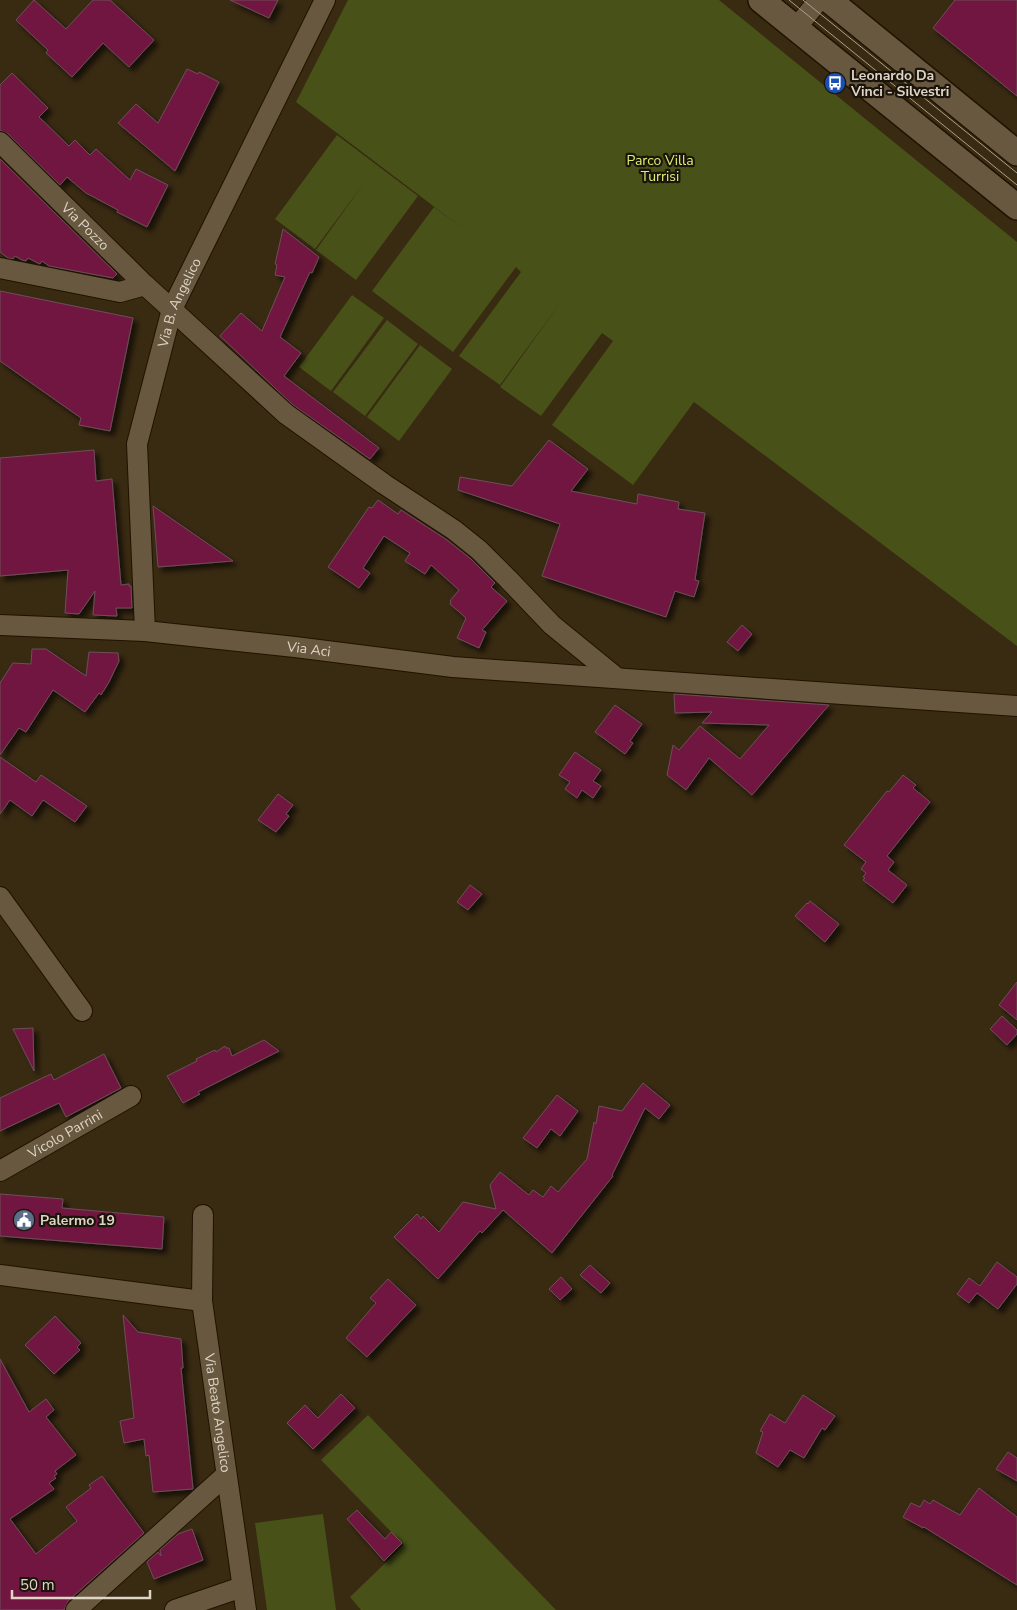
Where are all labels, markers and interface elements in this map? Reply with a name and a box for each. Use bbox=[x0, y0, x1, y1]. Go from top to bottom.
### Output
place label: Leonardo Da Vinci - Silvestri bbox=[850, 66, 949, 101]
bus stop icon: Leonardo Da Vinci - Silvestri bbox=[823, 71, 847, 95]
park label: Parco Villa Turrisi bbox=[626, 151, 694, 186]
street label: Via Pozzo bbox=[56, 197, 114, 255]
street label: Via B. Angelico bbox=[153, 254, 206, 350]
street label: Via Aci bbox=[285, 637, 332, 661]
street label: Vicolo Parrini bbox=[23, 1105, 106, 1163]
public building icon: Palermo 19 bbox=[12, 1208, 36, 1232]
place label: Palermo 19 bbox=[40, 1211, 115, 1230]
street label: Via Beato Angelico bbox=[200, 1351, 236, 1474]
scale bar bbox=[12, 1568, 150, 1600]
text: 50 m bbox=[20, 1575, 55, 1595]

